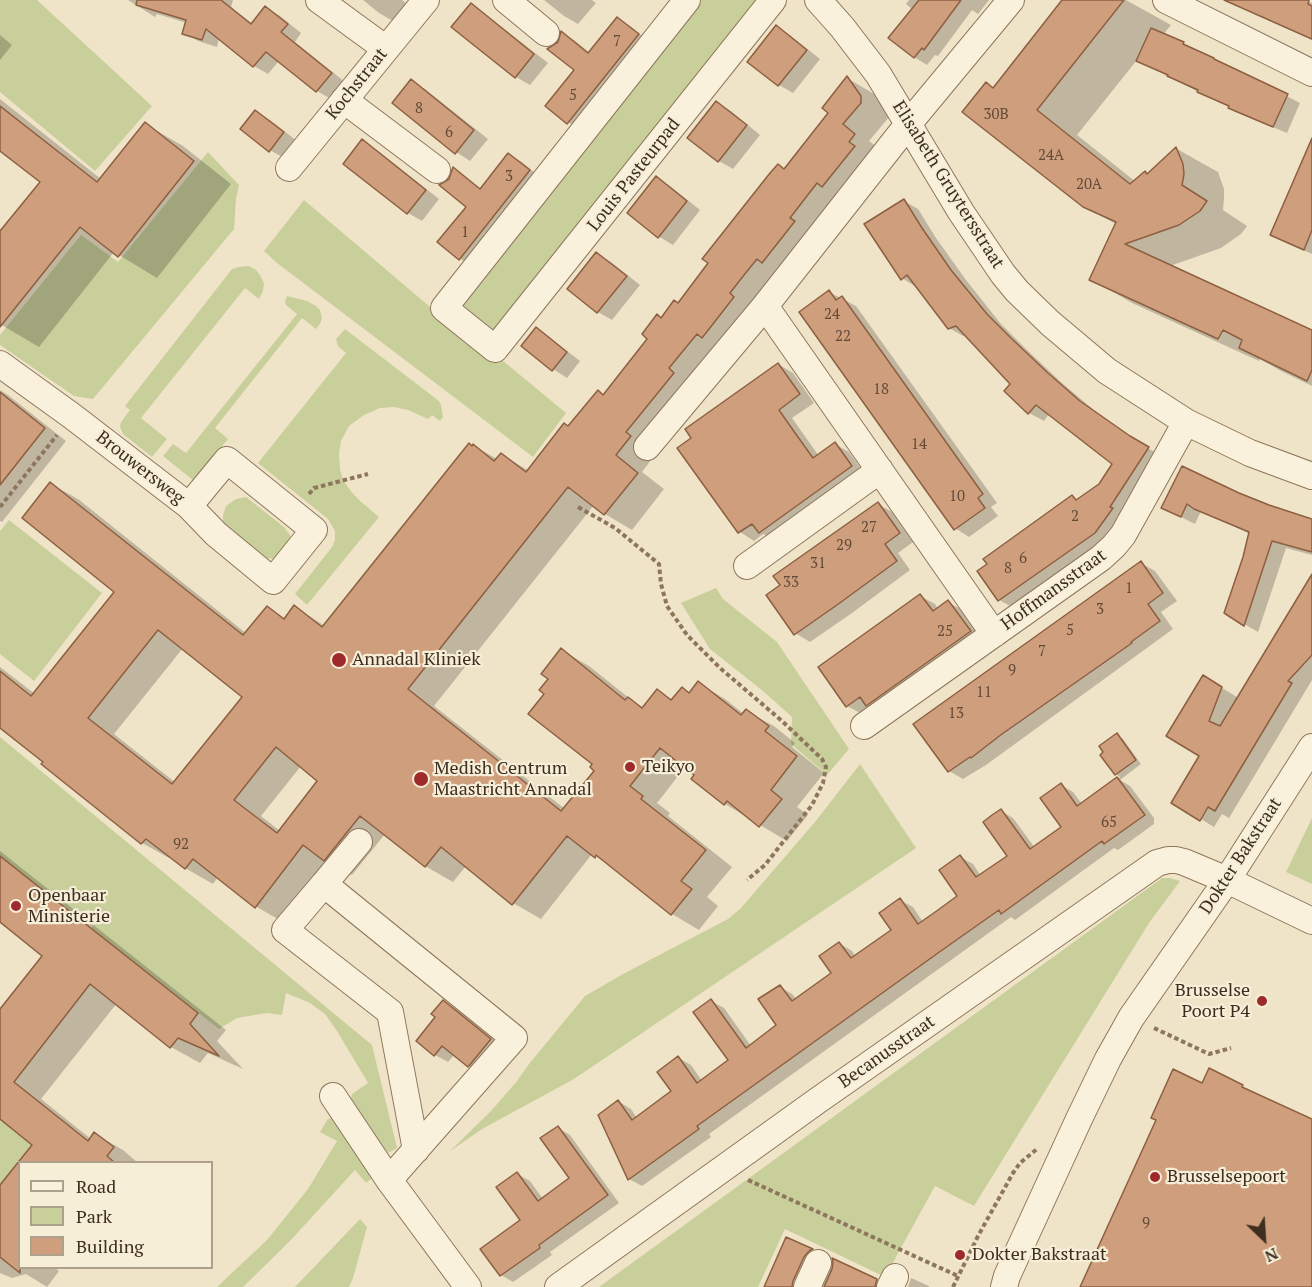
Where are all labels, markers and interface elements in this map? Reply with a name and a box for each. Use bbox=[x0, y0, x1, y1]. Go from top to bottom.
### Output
house number: 7 bbox=[613, 33, 621, 51]
street label: Kochstraat bbox=[322, 44, 392, 124]
house number: 5 bbox=[569, 87, 577, 105]
street label: Elisabeth Gruytersstraat bbox=[887, 97, 1009, 273]
house number: 8 bbox=[415, 100, 423, 118]
house number: 30B bbox=[983, 106, 1009, 124]
street label: Louis Pasteurpad bbox=[583, 114, 685, 236]
house number: 6 bbox=[445, 124, 453, 142]
house number: 24A bbox=[1038, 147, 1064, 165]
house number: 3 bbox=[505, 168, 513, 186]
house number: 20A bbox=[1076, 176, 1102, 194]
house number: 1 bbox=[461, 224, 469, 242]
house number: 24 bbox=[824, 306, 840, 324]
house number: 22 bbox=[835, 328, 851, 346]
house number: 18 bbox=[873, 381, 889, 399]
street label: Brouwersweg bbox=[91, 427, 189, 509]
house number: 14 bbox=[911, 436, 927, 454]
house number: 10 bbox=[949, 488, 965, 506]
house number: 2 bbox=[1071, 508, 1079, 526]
house number: 27 bbox=[861, 519, 877, 537]
house number: 29 bbox=[836, 537, 852, 555]
street label: Hoffmansstraat bbox=[997, 545, 1111, 635]
house number: 6 bbox=[1019, 550, 1027, 568]
house number: 31 bbox=[810, 555, 826, 573]
house number: 8 bbox=[1004, 560, 1012, 578]
house number: 33 bbox=[783, 574, 799, 592]
house number: 1 bbox=[1125, 580, 1133, 598]
house number: 3 bbox=[1096, 601, 1104, 619]
house number: 5 bbox=[1066, 622, 1074, 640]
house number: 25 bbox=[937, 623, 953, 641]
house number: 7 bbox=[1038, 643, 1046, 661]
place label: Annadal Kliniek bbox=[352, 649, 481, 671]
marker: Annadal Kliniek bbox=[330, 651, 348, 669]
house number: 9 bbox=[1008, 662, 1016, 680]
house number: 11 bbox=[976, 684, 992, 702]
house number: 13 bbox=[948, 705, 964, 723]
place label: Teikyo bbox=[642, 756, 694, 778]
place label: Medish Centrum Maastricht Annadal bbox=[434, 758, 592, 800]
marker: Teikyo bbox=[623, 760, 637, 774]
marker: Medish Centrum Maastricht Annadal bbox=[412, 770, 430, 788]
street label: Dokter Bakstraat bbox=[1195, 794, 1287, 918]
house number: 65 bbox=[1101, 814, 1117, 832]
house number: 92 bbox=[173, 836, 189, 854]
place label: Openbaar Ministerie bbox=[28, 885, 110, 928]
marker: Openbaar Ministerie bbox=[9, 899, 23, 913]
place label: Brusselse Poort P4 bbox=[1175, 980, 1250, 1022]
marker: Brusselse Poort P4 bbox=[1255, 994, 1269, 1008]
street label: Becanusstraat bbox=[835, 1011, 939, 1093]
legend bbox=[18, 1161, 213, 1269]
place label: Brusselsepoort bbox=[1167, 1166, 1286, 1188]
marker: Brusselsepoort bbox=[1148, 1170, 1162, 1184]
text: Road bbox=[76, 1174, 116, 1198]
text: Park bbox=[76, 1204, 112, 1228]
north arrow bbox=[1234, 1209, 1294, 1269]
house number: 9 bbox=[1142, 1215, 1150, 1233]
text: Building bbox=[76, 1234, 144, 1258]
text: N bbox=[1261, 1243, 1282, 1268]
place label: Dokter Bakstraat bbox=[972, 1244, 1107, 1266]
marker: Dokter Bakstraat bbox=[953, 1248, 967, 1262]

